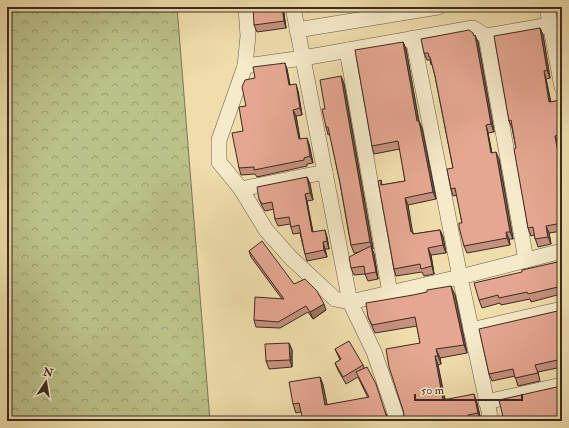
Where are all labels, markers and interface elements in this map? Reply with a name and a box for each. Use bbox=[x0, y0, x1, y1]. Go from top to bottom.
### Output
north arrow bbox=[26, 362, 66, 402]
text: N bbox=[41, 365, 55, 380]
scale bar bbox=[415, 376, 522, 402]
text: 50 m bbox=[421, 383, 445, 398]

